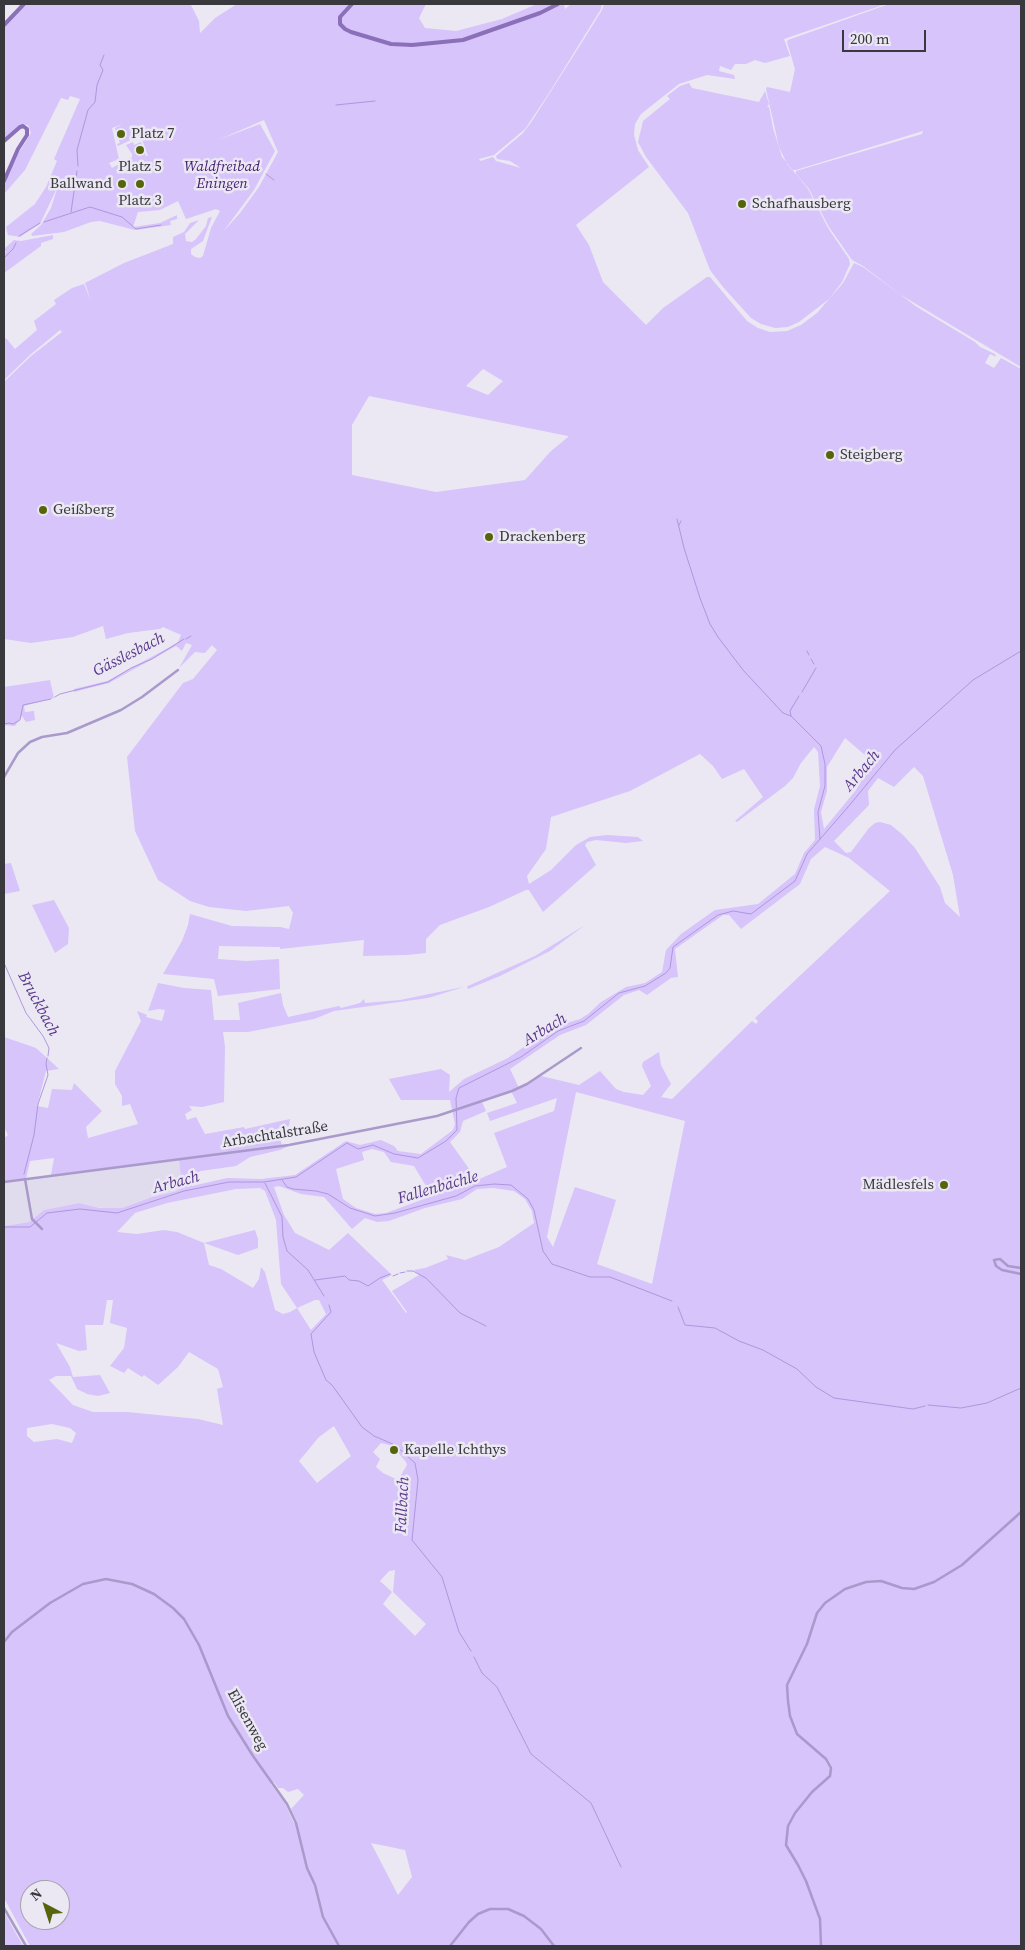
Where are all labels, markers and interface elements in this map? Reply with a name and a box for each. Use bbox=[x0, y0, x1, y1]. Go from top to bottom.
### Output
scale bar bbox=[845, 20, 929, 52]
text: 200 m bbox=[850, 28, 890, 49]
place label: Platz 7 bbox=[131, 125, 174, 143]
marker: Platz 7 bbox=[115, 128, 127, 140]
marker: Platz 5 bbox=[134, 144, 146, 156]
place label: Platz 5 bbox=[118, 158, 162, 176]
park label: Waldfreibad Eningen bbox=[184, 158, 260, 193]
place label: Ballwand bbox=[50, 175, 112, 193]
marker: Ballwand bbox=[116, 178, 128, 190]
marker: Platz 3 bbox=[134, 178, 146, 190]
place label: Platz 3 bbox=[118, 192, 162, 210]
place label: Schafhausberg bbox=[752, 195, 851, 213]
marker: Schafhausberg bbox=[736, 198, 748, 210]
place label: Steigberg bbox=[840, 446, 902, 464]
marker: Steigberg bbox=[824, 449, 836, 461]
place label: Geißberg bbox=[53, 501, 114, 519]
marker: Geißberg bbox=[37, 504, 49, 516]
place label: Drackenberg bbox=[499, 528, 586, 546]
marker: Drackenberg bbox=[483, 531, 495, 543]
water label: Gässlesbach bbox=[90, 629, 168, 681]
water label: Arbach bbox=[839, 747, 885, 795]
water label: Bruckbach bbox=[13, 969, 63, 1039]
water label: Arbach bbox=[520, 1010, 570, 1050]
street label: Arbachtalstraße bbox=[221, 1118, 329, 1152]
water label: Fallenbächle bbox=[395, 1167, 481, 1209]
water label: Arbach bbox=[151, 1168, 201, 1198]
place label: Mädlesfels bbox=[863, 1176, 934, 1194]
marker: Mädlesfels bbox=[938, 1179, 950, 1191]
place label: Kapelle Ichthys bbox=[404, 1441, 506, 1459]
marker: Kapelle Ichthys bbox=[388, 1444, 400, 1456]
water label: Fallbach bbox=[392, 1476, 414, 1534]
street label: Elisenweg bbox=[223, 1686, 271, 1754]
north arrow bbox=[20, 1880, 70, 1930]
text: N bbox=[26, 1883, 46, 1905]

